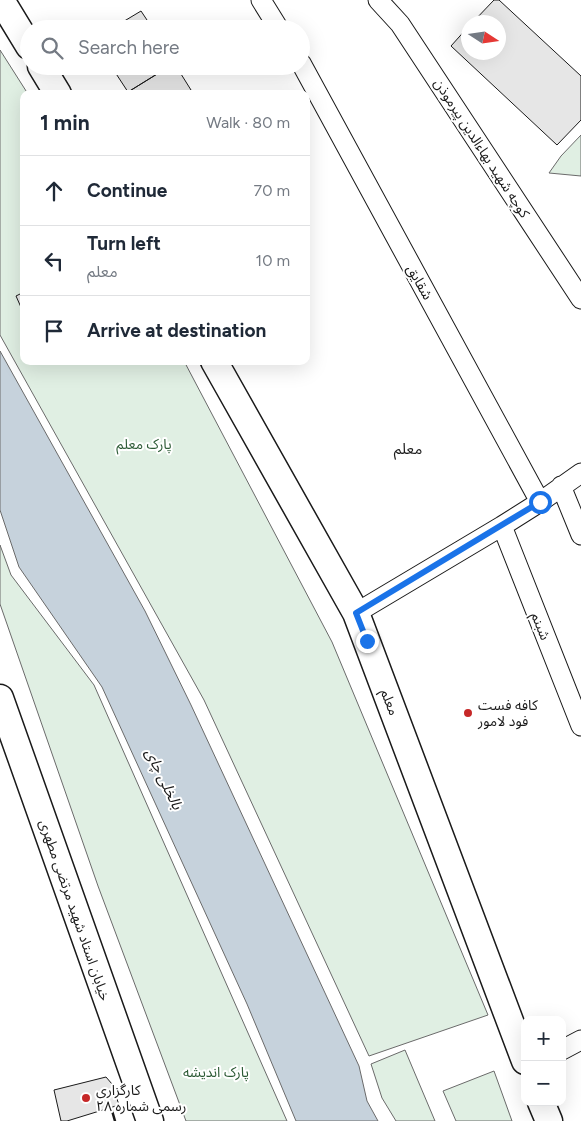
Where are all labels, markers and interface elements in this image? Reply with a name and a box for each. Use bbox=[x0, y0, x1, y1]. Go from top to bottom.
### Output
north arrow bbox=[461, 15, 506, 60]
search box bbox=[20, 20, 310, 75]
icon: search bbox=[38, 34, 66, 62]
text: Search here bbox=[78, 36, 180, 59]
street label: کوچه شهید بهاءالدین پیرموذن bbox=[429, 75, 533, 222]
text: 1 min bbox=[40, 110, 90, 135]
text: Walk · 80 m bbox=[206, 113, 290, 132]
icon: ahead bbox=[40, 177, 68, 205]
text: Continue bbox=[87, 179, 167, 202]
text: 70 m bbox=[254, 181, 290, 200]
text: Turn left bbox=[87, 232, 161, 255]
icon: left bbox=[40, 247, 68, 275]
text: 10 m bbox=[256, 251, 290, 270]
text: معلم bbox=[87, 262, 118, 281]
street label: شقایق bbox=[402, 262, 436, 303]
icon: arrive bbox=[40, 317, 68, 345]
text: Arrive at destination bbox=[87, 319, 266, 342]
park label: پارک معلم bbox=[116, 436, 172, 455]
district label: معلم bbox=[394, 440, 422, 460]
route start bbox=[529, 491, 552, 514]
street label: شبنم bbox=[525, 610, 554, 643]
route end bbox=[356, 630, 379, 653]
street label: معلم bbox=[375, 687, 402, 718]
place label: کافه فست فود لامور bbox=[477, 697, 538, 730]
marker: کافه فست فود لامور bbox=[462, 707, 474, 719]
water label: بالخلی چای bbox=[141, 746, 187, 814]
street label: خیابان استاد شهید مرتضی مطهری bbox=[35, 817, 114, 1003]
map controls bbox=[521, 1016, 566, 1106]
button: + bbox=[521, 1016, 566, 1061]
button: − bbox=[521, 1061, 566, 1106]
park label: پارک اندیشه bbox=[183, 1064, 249, 1082]
place label: کارگزاری رسمی شماره ۲۸ bbox=[96, 1082, 186, 1115]
marker: کارگزاری رسمی شماره ۲۸ bbox=[80, 1092, 92, 1104]

